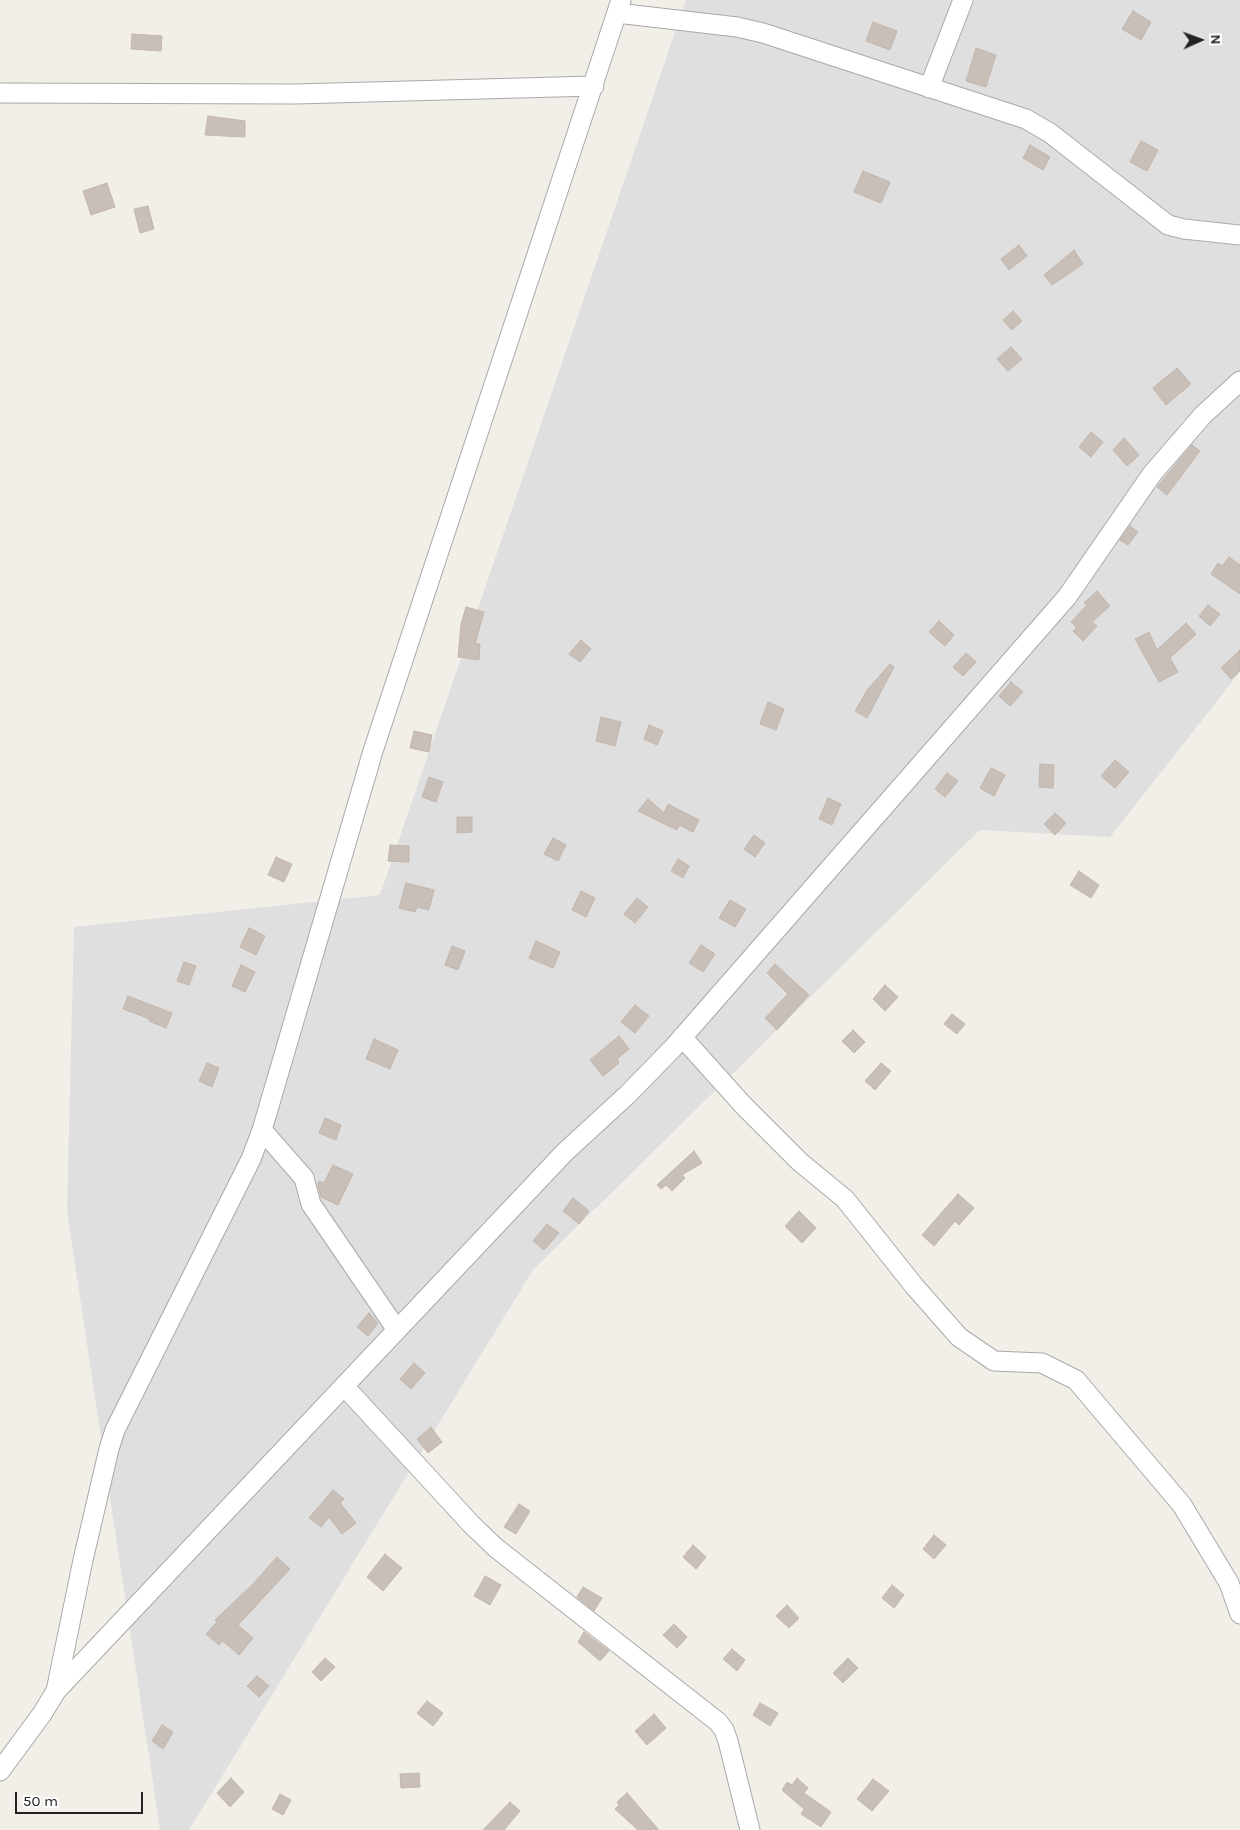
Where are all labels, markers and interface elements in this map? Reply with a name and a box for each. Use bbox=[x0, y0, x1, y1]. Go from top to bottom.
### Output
north arrow bbox=[1175, 15, 1225, 65]
text: N bbox=[1207, 34, 1224, 45]
scale bar bbox=[18, 1782, 145, 1814]
text: 50 m bbox=[23, 1792, 58, 1810]

